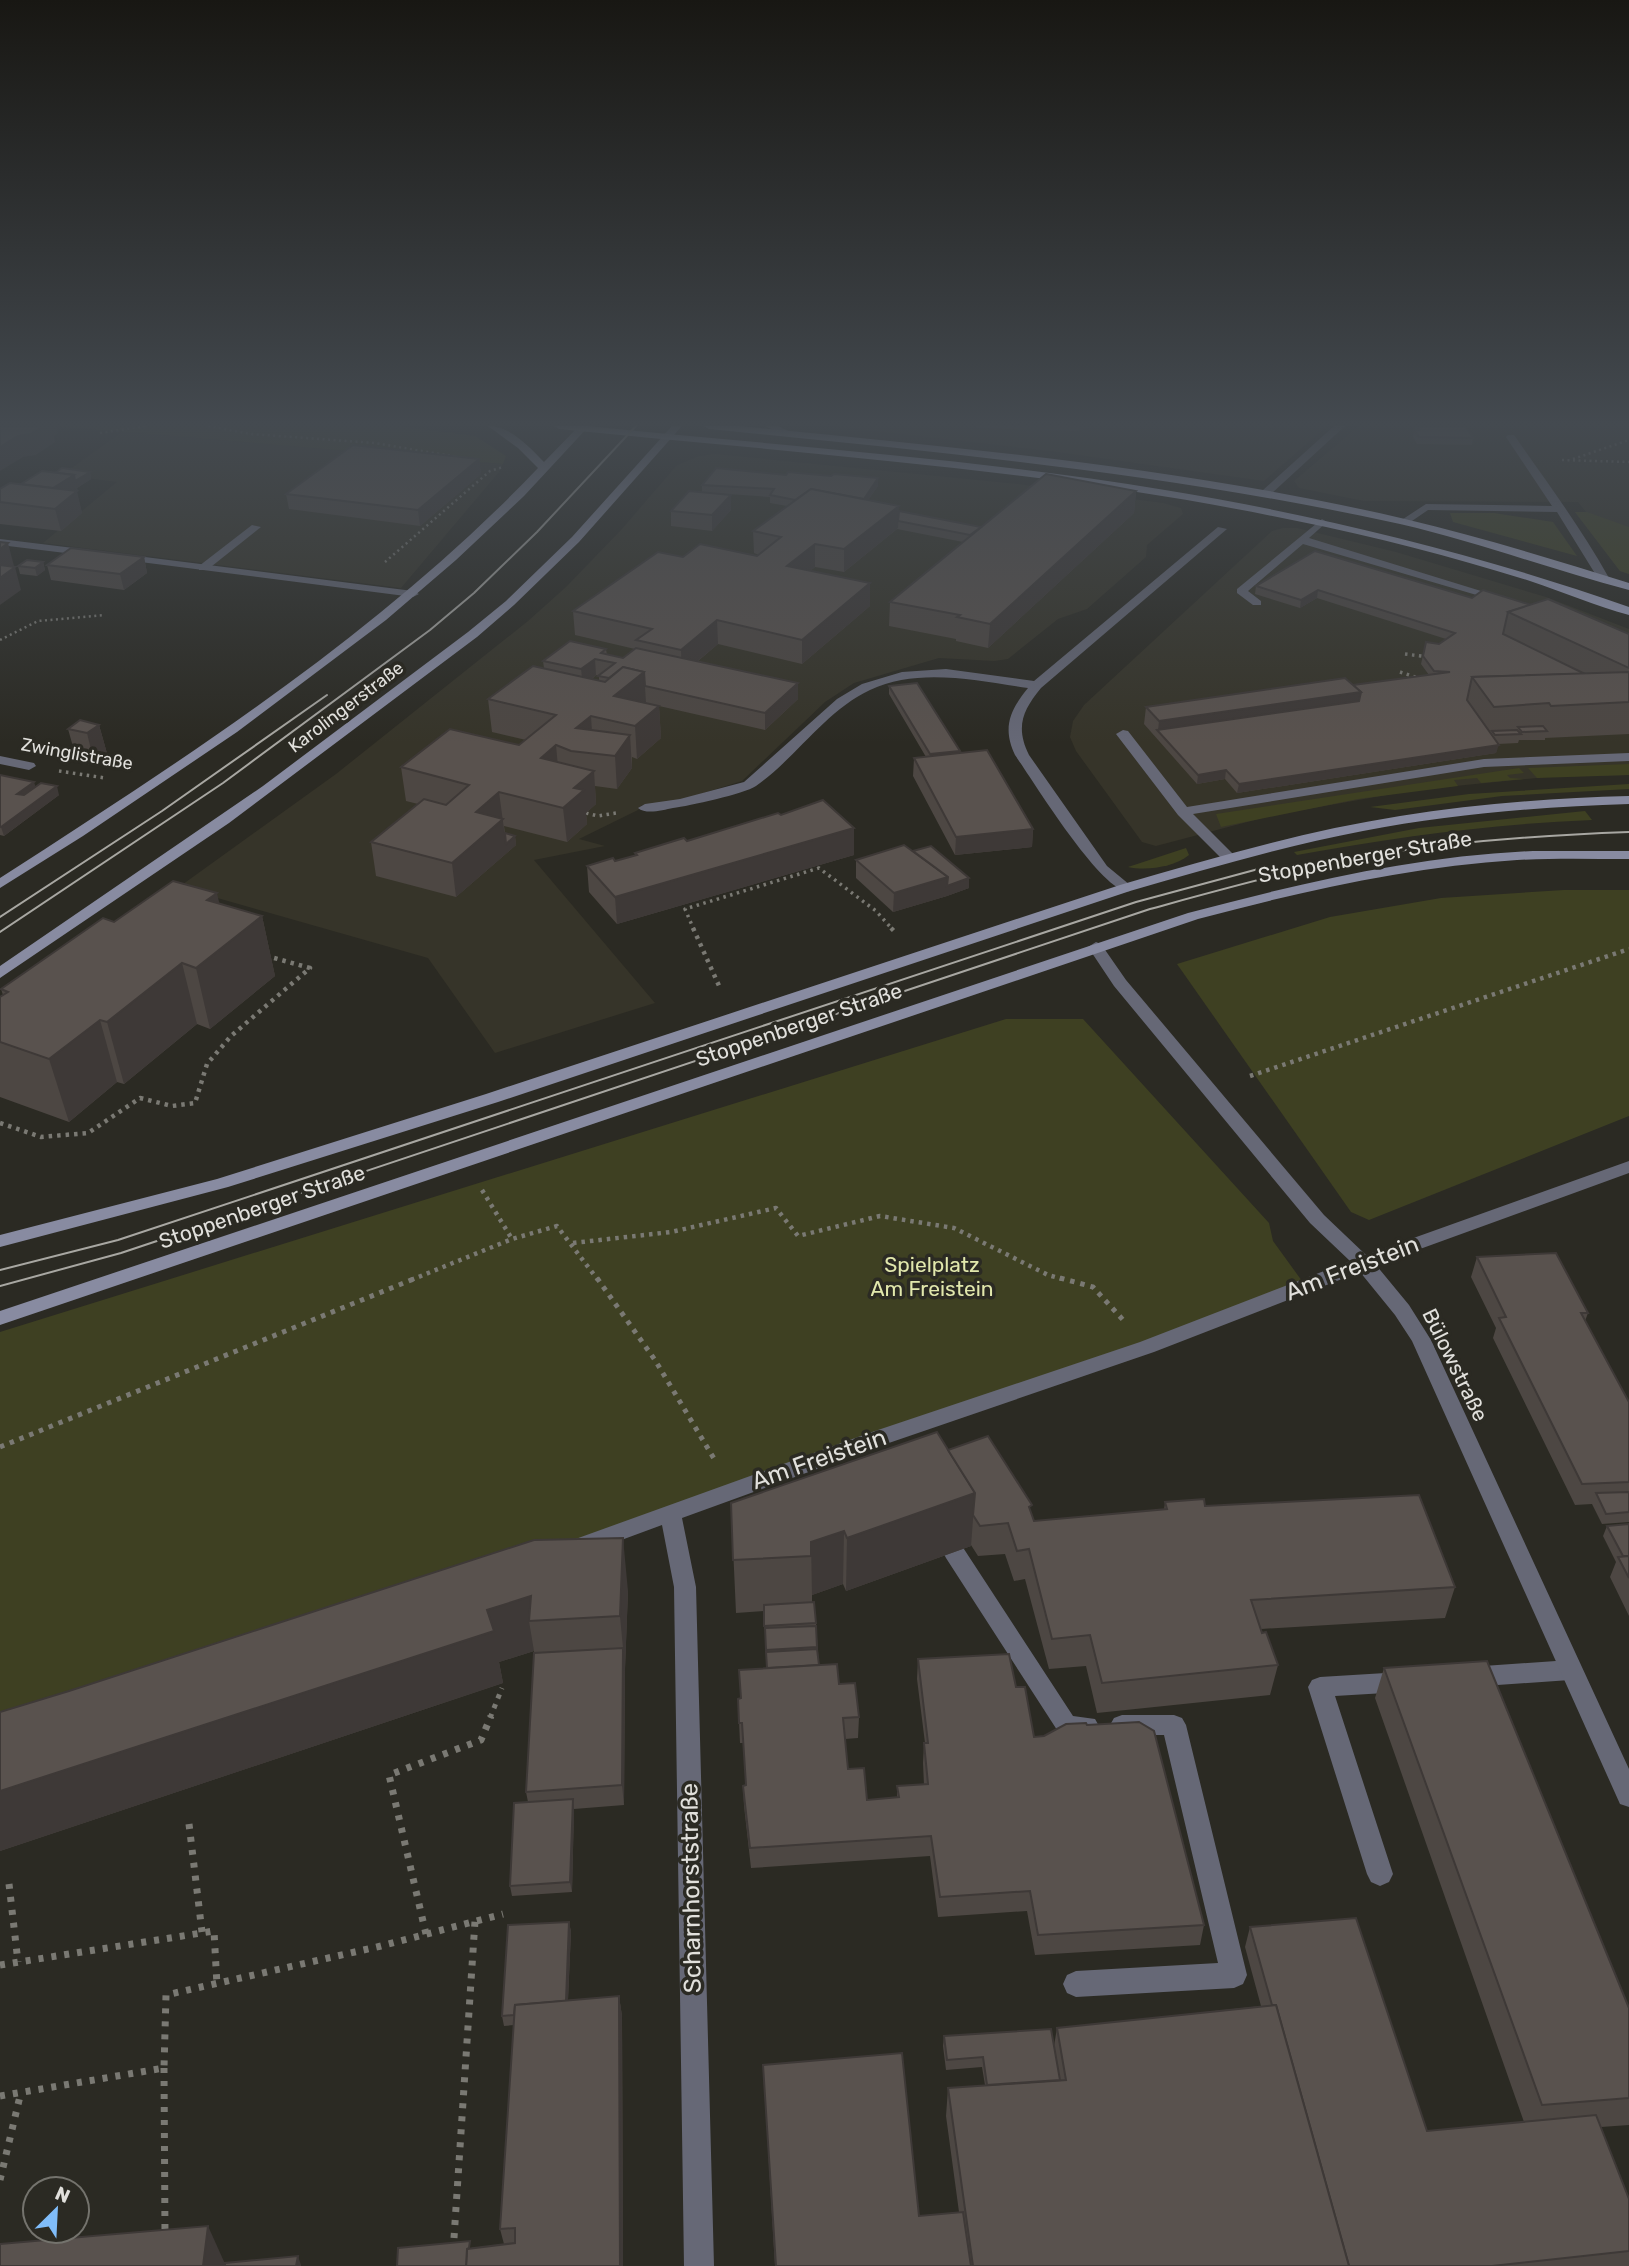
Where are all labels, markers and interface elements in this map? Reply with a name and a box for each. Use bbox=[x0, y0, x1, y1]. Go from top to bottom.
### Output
street label: Karolingerstraße bbox=[284, 657, 408, 757]
street label: Zwinglistraße bbox=[19, 733, 135, 775]
street label: Stoppenberger Straße bbox=[1256, 825, 1474, 888]
street label: Stoppenberger Straße bbox=[692, 977, 905, 1072]
street label: Stoppenberger Straße bbox=[155, 1159, 368, 1254]
street label: Am Freistein bbox=[1281, 1230, 1423, 1306]
park label: Spielplatz Am Freistein bbox=[871, 1252, 993, 1301]
street label: Bülowstraße bbox=[1417, 1304, 1494, 1425]
street label: Am Freistein bbox=[748, 1423, 890, 1495]
street label: Scharnhorststraße bbox=[675, 1783, 707, 1993]
north arrow bbox=[21, 2175, 91, 2245]
text: N bbox=[52, 2182, 74, 2208]

